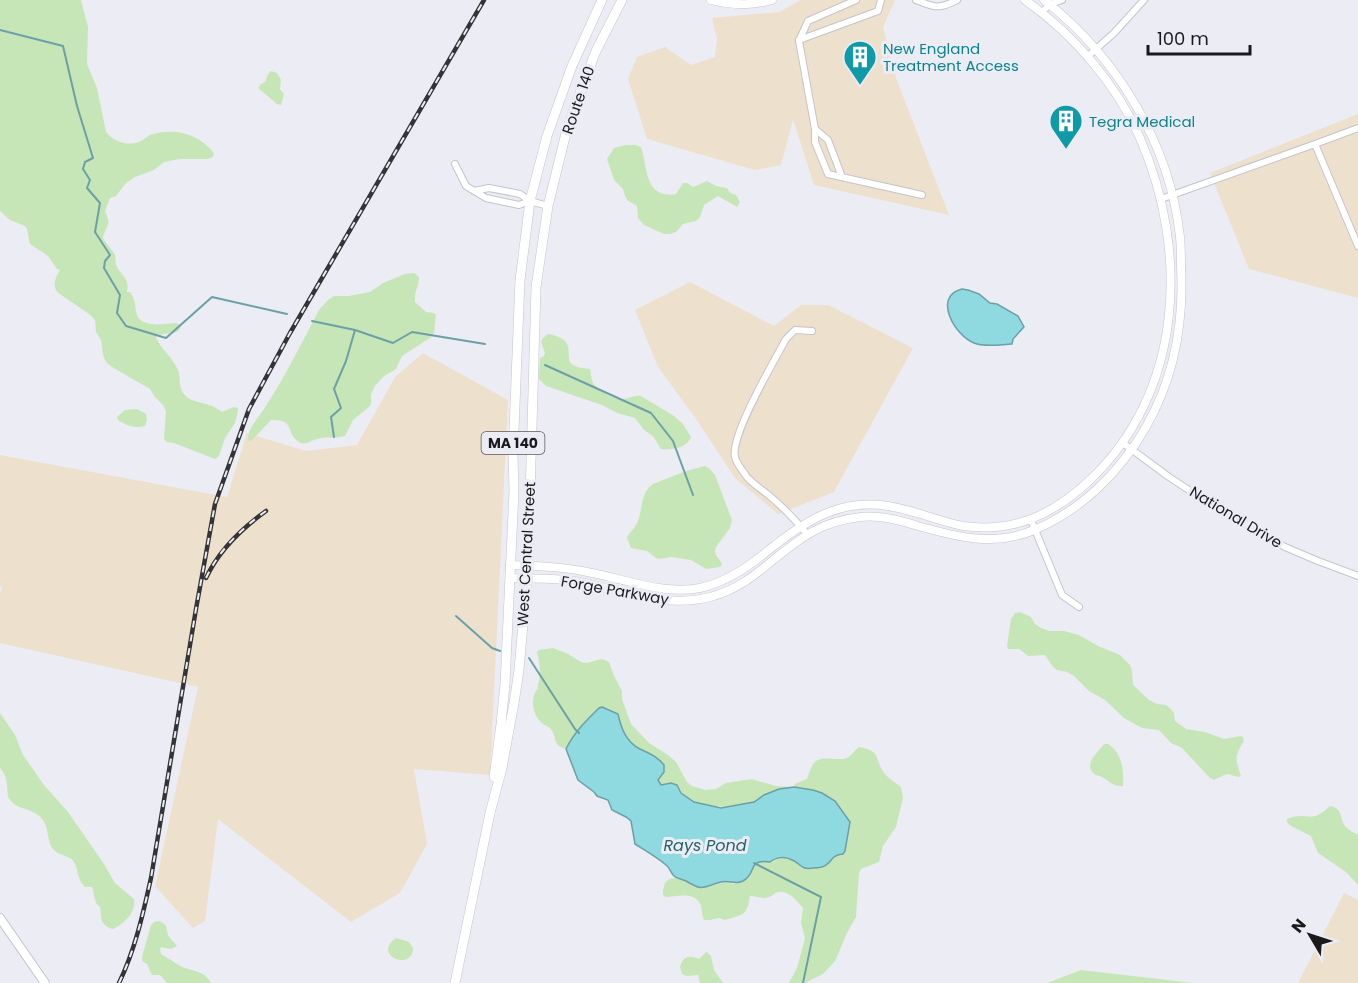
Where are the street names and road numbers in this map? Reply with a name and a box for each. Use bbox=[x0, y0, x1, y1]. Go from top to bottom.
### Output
street label: Route 140 bbox=[557, 63, 599, 137]
road number: MA 140 bbox=[482, 432, 544, 454]
street label: West Central Street bbox=[512, 481, 540, 627]
street label: National Drive bbox=[1186, 481, 1286, 553]
street label: Forge Parkway bbox=[559, 570, 671, 610]

